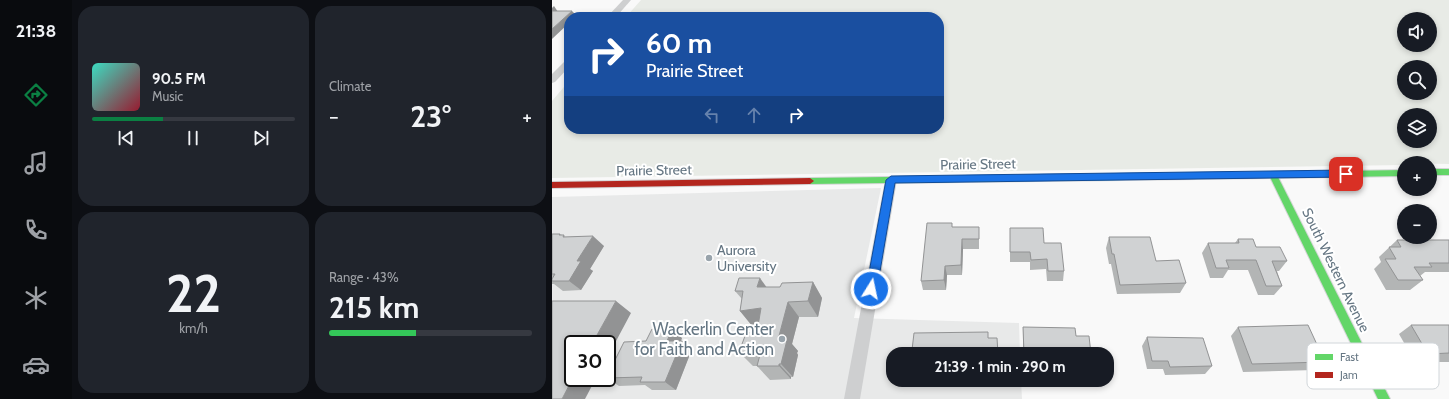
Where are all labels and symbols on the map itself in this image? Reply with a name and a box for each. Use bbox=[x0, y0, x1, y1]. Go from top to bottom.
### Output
street label: Prairie Street bbox=[940, 154, 1016, 174]
pin bbox=[1329, 157, 1363, 191]
street label: Prairie Street bbox=[616, 160, 692, 180]
street label: South Western Avenue bbox=[1298, 205, 1374, 335]
place label: Aurora University bbox=[717, 241, 777, 275]
marker: Aurora University bbox=[704, 253, 714, 263]
position arrow bbox=[850, 268, 892, 310]
place label: Wackerlin Center for Faith and Action bbox=[634, 319, 775, 359]
marker: Wackerlin Center for Faith and Action bbox=[777, 334, 787, 344]
speed limit sign: 30 bbox=[564, 335, 616, 387]
legend bbox=[1307, 343, 1439, 389]
text: Fast bbox=[1340, 350, 1359, 364]
text: Jam bbox=[1339, 368, 1358, 382]

